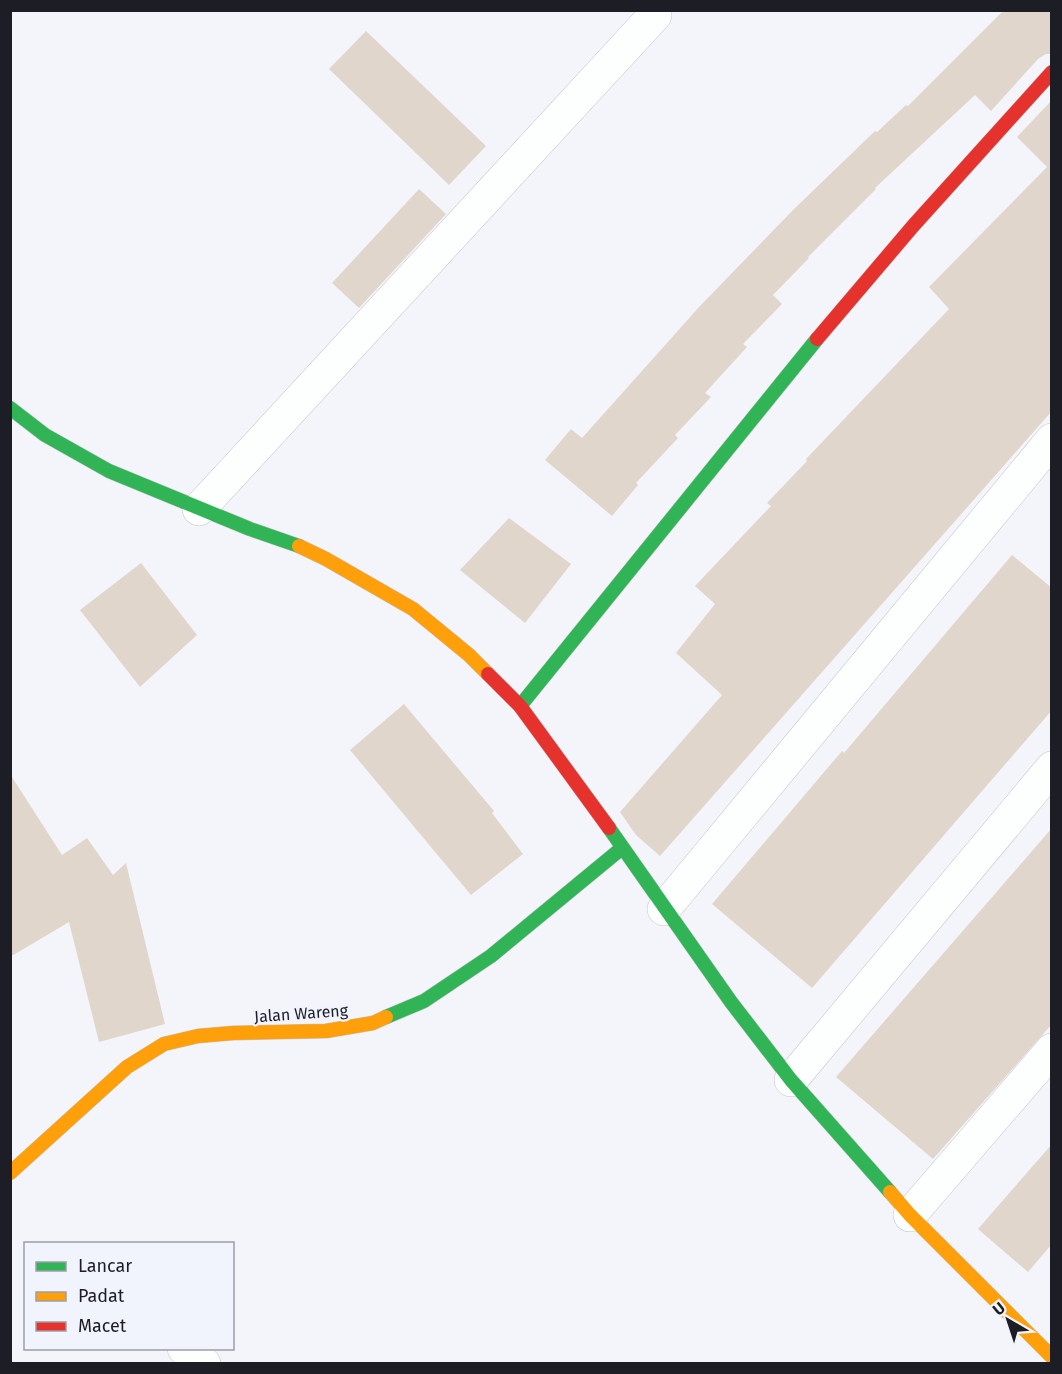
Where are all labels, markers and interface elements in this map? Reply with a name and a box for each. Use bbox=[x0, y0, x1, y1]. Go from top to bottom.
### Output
street label: Jalan Wareng bbox=[254, 1001, 349, 1026]
legend bbox=[24, 1242, 234, 1350]
text: Lancar bbox=[78, 1255, 132, 1277]
text: Padat bbox=[78, 1285, 125, 1307]
north arrow bbox=[978, 1290, 1038, 1350]
text: U bbox=[989, 1298, 1009, 1319]
text: Macet bbox=[78, 1315, 127, 1337]

